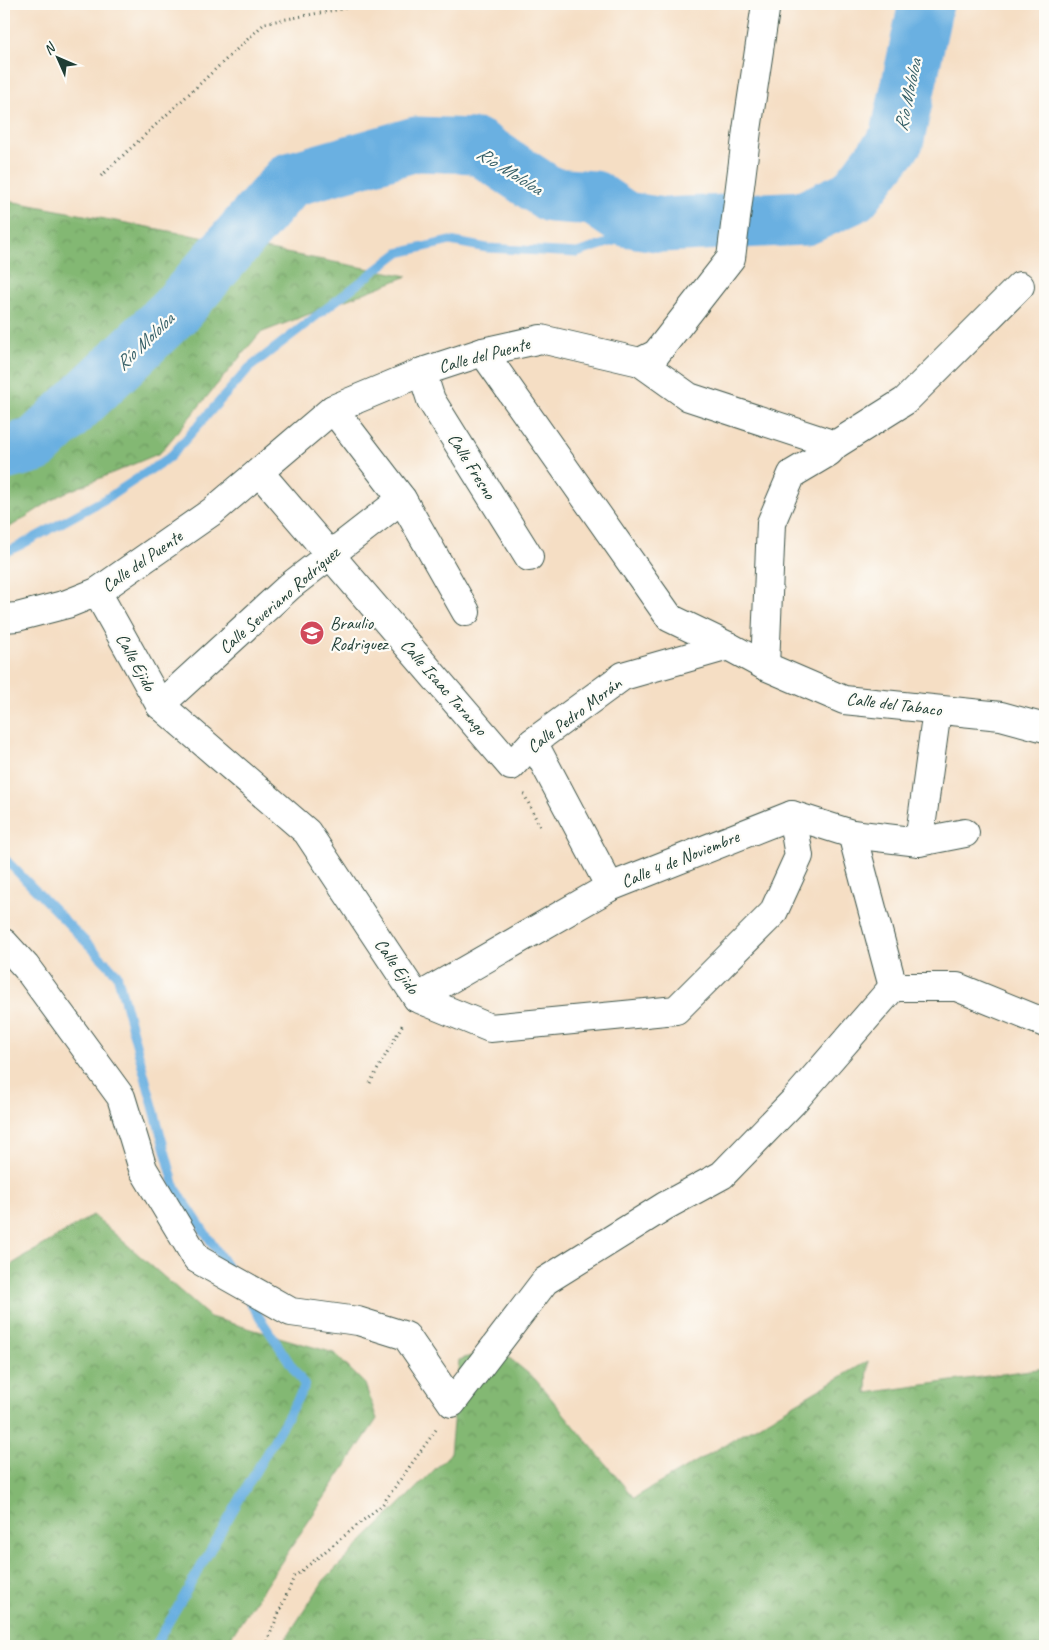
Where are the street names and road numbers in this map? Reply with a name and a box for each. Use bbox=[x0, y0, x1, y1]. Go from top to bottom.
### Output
street label: Calle del Puente bbox=[436, 332, 533, 378]
street label: Calle Fresno bbox=[443, 429, 502, 505]
street label: Calle del Puente bbox=[98, 525, 187, 597]
street label: Calle Severiano Rodríguez bbox=[214, 540, 345, 658]
street label: Calle Ejido bbox=[111, 629, 162, 696]
street label: Calle Isaac Tarango bbox=[396, 634, 493, 741]
street label: Calle Pedro Morán bbox=[522, 672, 626, 758]
street label: Calle del Tabaco bbox=[845, 687, 944, 721]
street label: Calle 4 de Noviembre bbox=[618, 825, 743, 893]
street label: Calle Ejido bbox=[370, 934, 425, 999]

